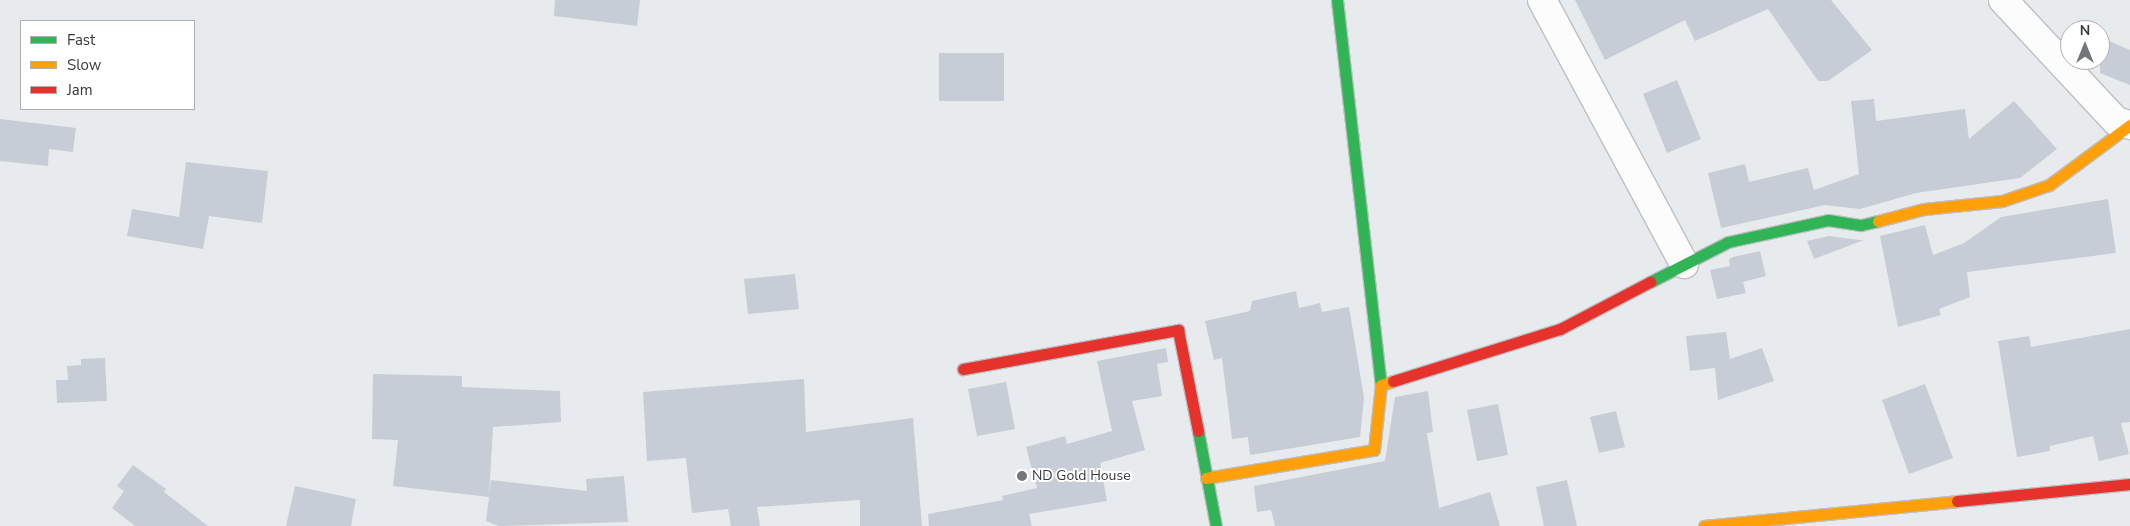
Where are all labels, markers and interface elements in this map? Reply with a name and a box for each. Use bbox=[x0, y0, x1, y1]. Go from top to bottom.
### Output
legend bbox=[20, 20, 195, 110]
north arrow bbox=[2060, 20, 2110, 70]
text: N bbox=[2080, 21, 2090, 40]
text: Fast bbox=[67, 30, 95, 50]
text: Slow bbox=[67, 55, 101, 75]
text: Jam bbox=[67, 80, 93, 100]
place label: ND Gold House bbox=[1032, 468, 1131, 484]
marker: ND Gold House bbox=[1016, 470, 1028, 482]

